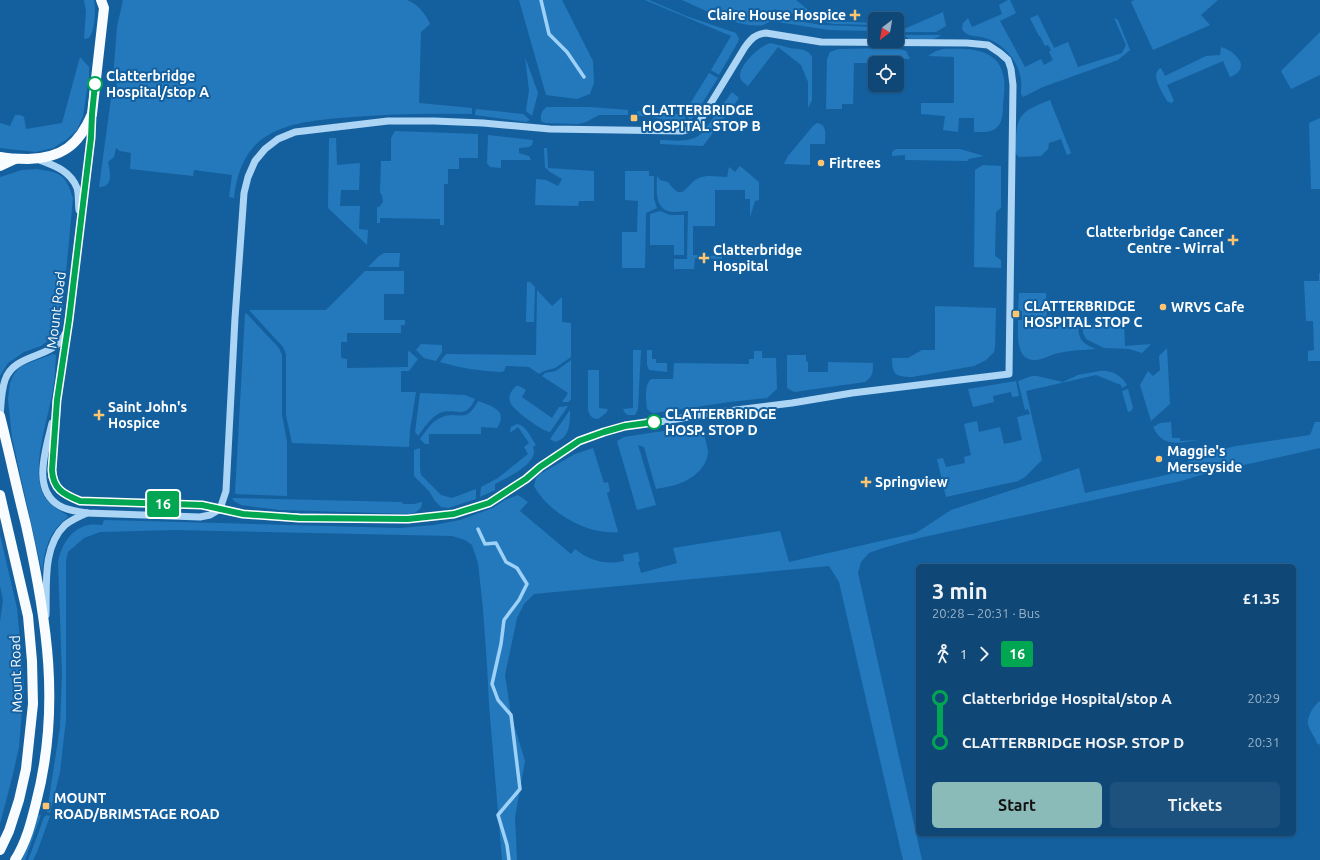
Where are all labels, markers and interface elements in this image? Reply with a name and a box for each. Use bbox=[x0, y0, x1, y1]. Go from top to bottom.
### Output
place label: Claire House Hospice bbox=[707, 7, 846, 23]
marker: Claire House Hospice bbox=[849, 9, 861, 21]
north arrow bbox=[868, 12, 904, 48]
map controls bbox=[868, 12, 904, 92]
button: locate bbox=[868, 56, 904, 92]
place label: Clatterbridge Hospital/stop A bbox=[106, 68, 209, 100]
marker: Clatterbridge Hospital/stop A bbox=[87, 76, 103, 92]
place label: CLATTERBRIDGE HOSPITAL STOP B bbox=[642, 102, 761, 134]
marker: CLATTERBRIDGE HOSPITAL STOP B bbox=[629, 113, 639, 123]
place label: Firtrees bbox=[829, 155, 881, 171]
marker: Firtrees bbox=[816, 158, 826, 168]
place label: Clatterbridge Cancer Centre - Wirral bbox=[1086, 224, 1224, 256]
marker: Clatterbridge Cancer Centre - Wirral bbox=[1227, 234, 1239, 246]
place label: Clatterbridge Hospital bbox=[713, 242, 802, 274]
marker: Clatterbridge Hospital bbox=[698, 252, 710, 264]
street label: Mount Road bbox=[43, 271, 69, 349]
place label: CLATTERBRIDGE HOSPITAL STOP C bbox=[1024, 298, 1142, 330]
place label: WRVS Cafe bbox=[1171, 299, 1245, 315]
marker: WRVS Cafe bbox=[1158, 302, 1168, 312]
marker: CLATTERBRIDGE HOSPITAL STOP C bbox=[1011, 309, 1021, 319]
place label: Saint John's Hospice bbox=[108, 399, 187, 431]
place label: CLATTERBRIDGE HOSP. STOP D bbox=[665, 406, 776, 438]
marker: Saint John's Hospice bbox=[93, 409, 105, 421]
marker: CLATTERBRIDGE HOSP. STOP D bbox=[646, 414, 662, 430]
place label: Maggie's Merseyside bbox=[1167, 443, 1242, 475]
marker: Maggie's Merseyside bbox=[1154, 454, 1164, 464]
place label: Springview bbox=[875, 474, 948, 490]
marker: Springview bbox=[860, 476, 872, 488]
line badge: 16 bbox=[145, 491, 181, 517]
text: 16 bbox=[155, 496, 171, 512]
text: 3 min bbox=[932, 578, 988, 603]
text: £1.35 bbox=[1242, 590, 1280, 607]
text: 20:28 – 20:31 · Bus bbox=[932, 606, 1040, 620]
street label: Mount Road bbox=[7, 635, 25, 713]
icon: walk bbox=[932, 643, 954, 665]
icon: forward bbox=[973, 643, 995, 665]
text: 16 bbox=[1009, 646, 1025, 662]
text: 1 bbox=[960, 647, 967, 661]
text: Clatterbridge Hospital/stop A bbox=[962, 690, 1172, 707]
text: 20:29 bbox=[1247, 691, 1280, 705]
text: CLATTERBRIDGE HOSP. STOP D bbox=[962, 734, 1184, 751]
text: 20:31 bbox=[1247, 735, 1280, 749]
button: Start bbox=[932, 782, 1102, 828]
button: Tickets bbox=[1110, 782, 1280, 828]
place label: MOUNT ROAD/BRIMSTAGE ROAD bbox=[54, 790, 220, 822]
marker: MOUNT ROAD/BRIMSTAGE ROAD bbox=[41, 801, 51, 811]

